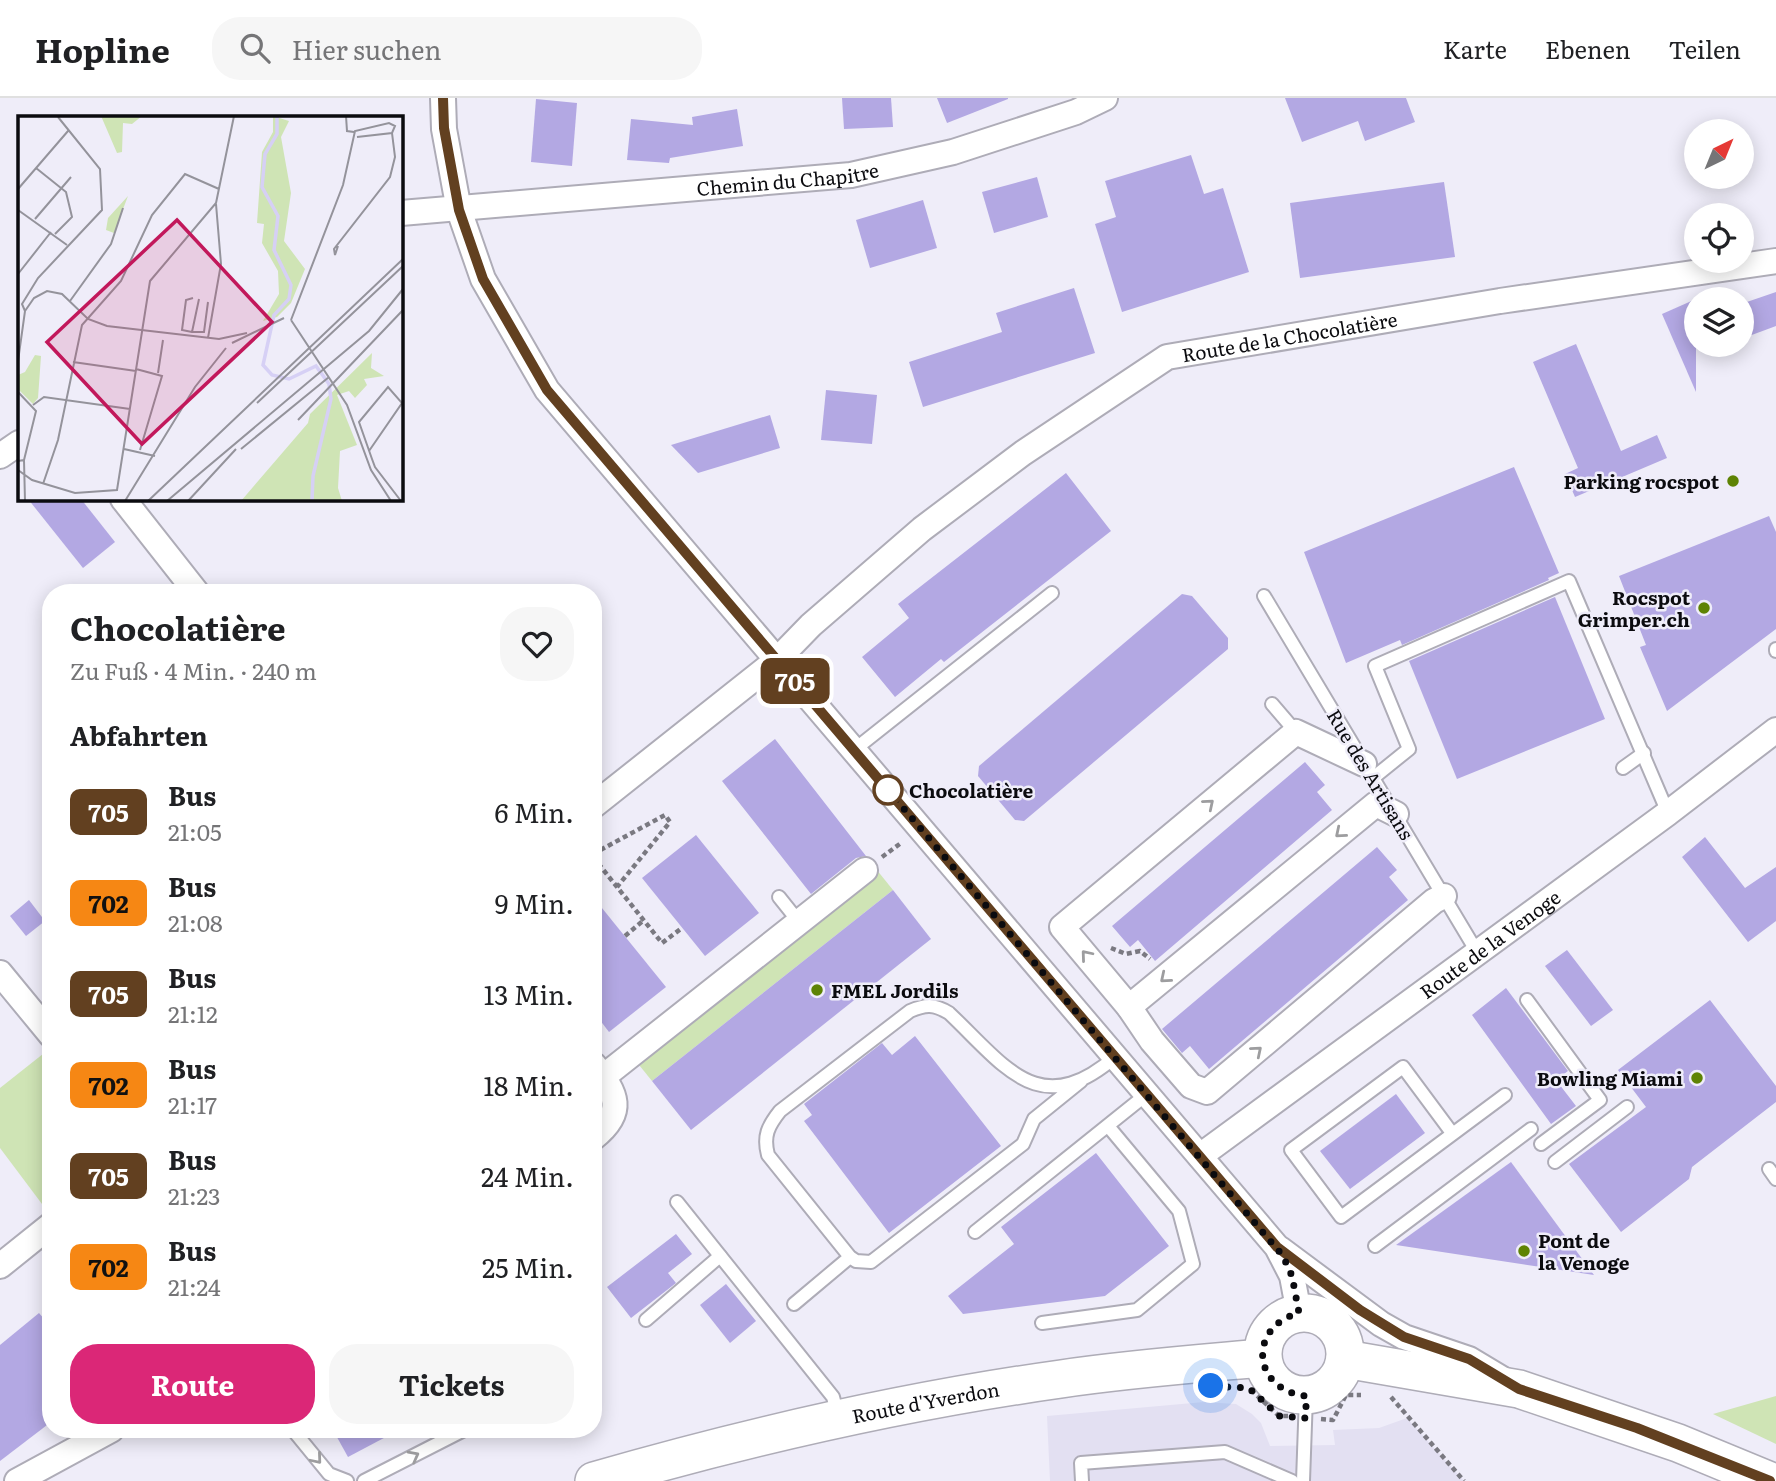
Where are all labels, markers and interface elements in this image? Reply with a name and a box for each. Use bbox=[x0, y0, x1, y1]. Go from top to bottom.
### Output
search box bbox=[212, 17, 702, 80]
text: Hopline bbox=[35, 24, 170, 73]
icon: search bbox=[236, 29, 274, 67]
text: Hier suchen bbox=[292, 29, 441, 68]
text: Karte bbox=[1443, 31, 1507, 66]
text: Ebenen bbox=[1545, 31, 1631, 66]
text: Teilen bbox=[1669, 31, 1741, 66]
inset map bbox=[18, 116, 402, 500]
north arrow bbox=[1684, 119, 1754, 189]
map controls bbox=[1684, 119, 1754, 357]
street label: Chemin du Chapitre bbox=[695, 155, 881, 202]
button: locate bbox=[1684, 203, 1754, 273]
button: layers bbox=[1684, 287, 1754, 357]
street label: Route de la Chocolatière bbox=[1180, 305, 1399, 368]
place label: Parking rocspot bbox=[1563, 467, 1720, 495]
marker: Parking rocspot bbox=[1725, 473, 1741, 489]
place label: Rocspot Grimper.ch bbox=[1578, 583, 1691, 633]
marker: Rocspot Grimper.ch bbox=[1696, 600, 1712, 616]
text: Chocolatière bbox=[70, 602, 286, 651]
button: heart bbox=[500, 607, 574, 681]
text: Zu Fuß · 4 Min. · 240 m bbox=[70, 653, 317, 687]
line badge: 705 bbox=[755, 658, 835, 704]
text: 705 bbox=[775, 663, 815, 698]
street label: Rue des Artisans bbox=[1321, 703, 1421, 845]
text: Abfahrten bbox=[70, 715, 208, 754]
text: Bus bbox=[168, 775, 216, 814]
marker: Chocolatière bbox=[873, 775, 903, 805]
place label: Chocolatière bbox=[909, 776, 1033, 804]
text: 6 Min. bbox=[494, 792, 574, 831]
text: 705 bbox=[88, 794, 129, 829]
one-way arrow bbox=[1200, 800, 1213, 812]
text: 21:05 bbox=[168, 814, 222, 848]
one-way arrow bbox=[1336, 825, 1349, 837]
text: Bus bbox=[168, 866, 216, 905]
text: 9 Min. bbox=[495, 883, 574, 922]
street label: Route de la Venoge bbox=[1413, 883, 1566, 1005]
text: 702 bbox=[88, 885, 129, 920]
text: 21:08 bbox=[168, 905, 223, 939]
one-way arrow bbox=[1081, 950, 1094, 963]
text: Bus bbox=[168, 957, 216, 996]
one-way arrow bbox=[1160, 970, 1173, 982]
text: 13 Min. bbox=[484, 974, 574, 1013]
text: 705 bbox=[88, 976, 129, 1011]
place label: FMEL Jordils bbox=[831, 976, 958, 1004]
marker: FMEL Jordils bbox=[809, 982, 825, 998]
text: 21:12 bbox=[168, 996, 218, 1030]
one-way arrow bbox=[1249, 1047, 1262, 1060]
text: Bus bbox=[168, 1048, 216, 1087]
place label: Bowling Miami bbox=[1537, 1064, 1683, 1092]
text: 18 Min. bbox=[484, 1065, 574, 1104]
text: 702 bbox=[88, 1067, 129, 1102]
marker: Bowling Miami bbox=[1689, 1070, 1705, 1086]
text: 21:17 bbox=[168, 1087, 217, 1121]
text: Bus bbox=[168, 1139, 216, 1178]
text: 24 Min. bbox=[481, 1156, 574, 1195]
text: 705 bbox=[88, 1158, 129, 1193]
text: 21:23 bbox=[168, 1178, 221, 1212]
place label: Pont de la Venoge bbox=[1538, 1226, 1630, 1276]
text: Bus bbox=[168, 1230, 216, 1269]
marker: Pont de la Venoge bbox=[1516, 1243, 1532, 1259]
text: 25 Min. bbox=[482, 1247, 574, 1286]
text: 702 bbox=[88, 1249, 129, 1284]
text: 21:24 bbox=[168, 1269, 221, 1303]
button: Route bbox=[70, 1344, 315, 1424]
button: Tickets bbox=[329, 1344, 574, 1424]
your location bbox=[1193, 1368, 1228, 1403]
street label: Route d'Yverdon bbox=[849, 1375, 1001, 1430]
one-way arrow bbox=[407, 1450, 419, 1464]
one-way arrow bbox=[308, 1452, 321, 1464]

